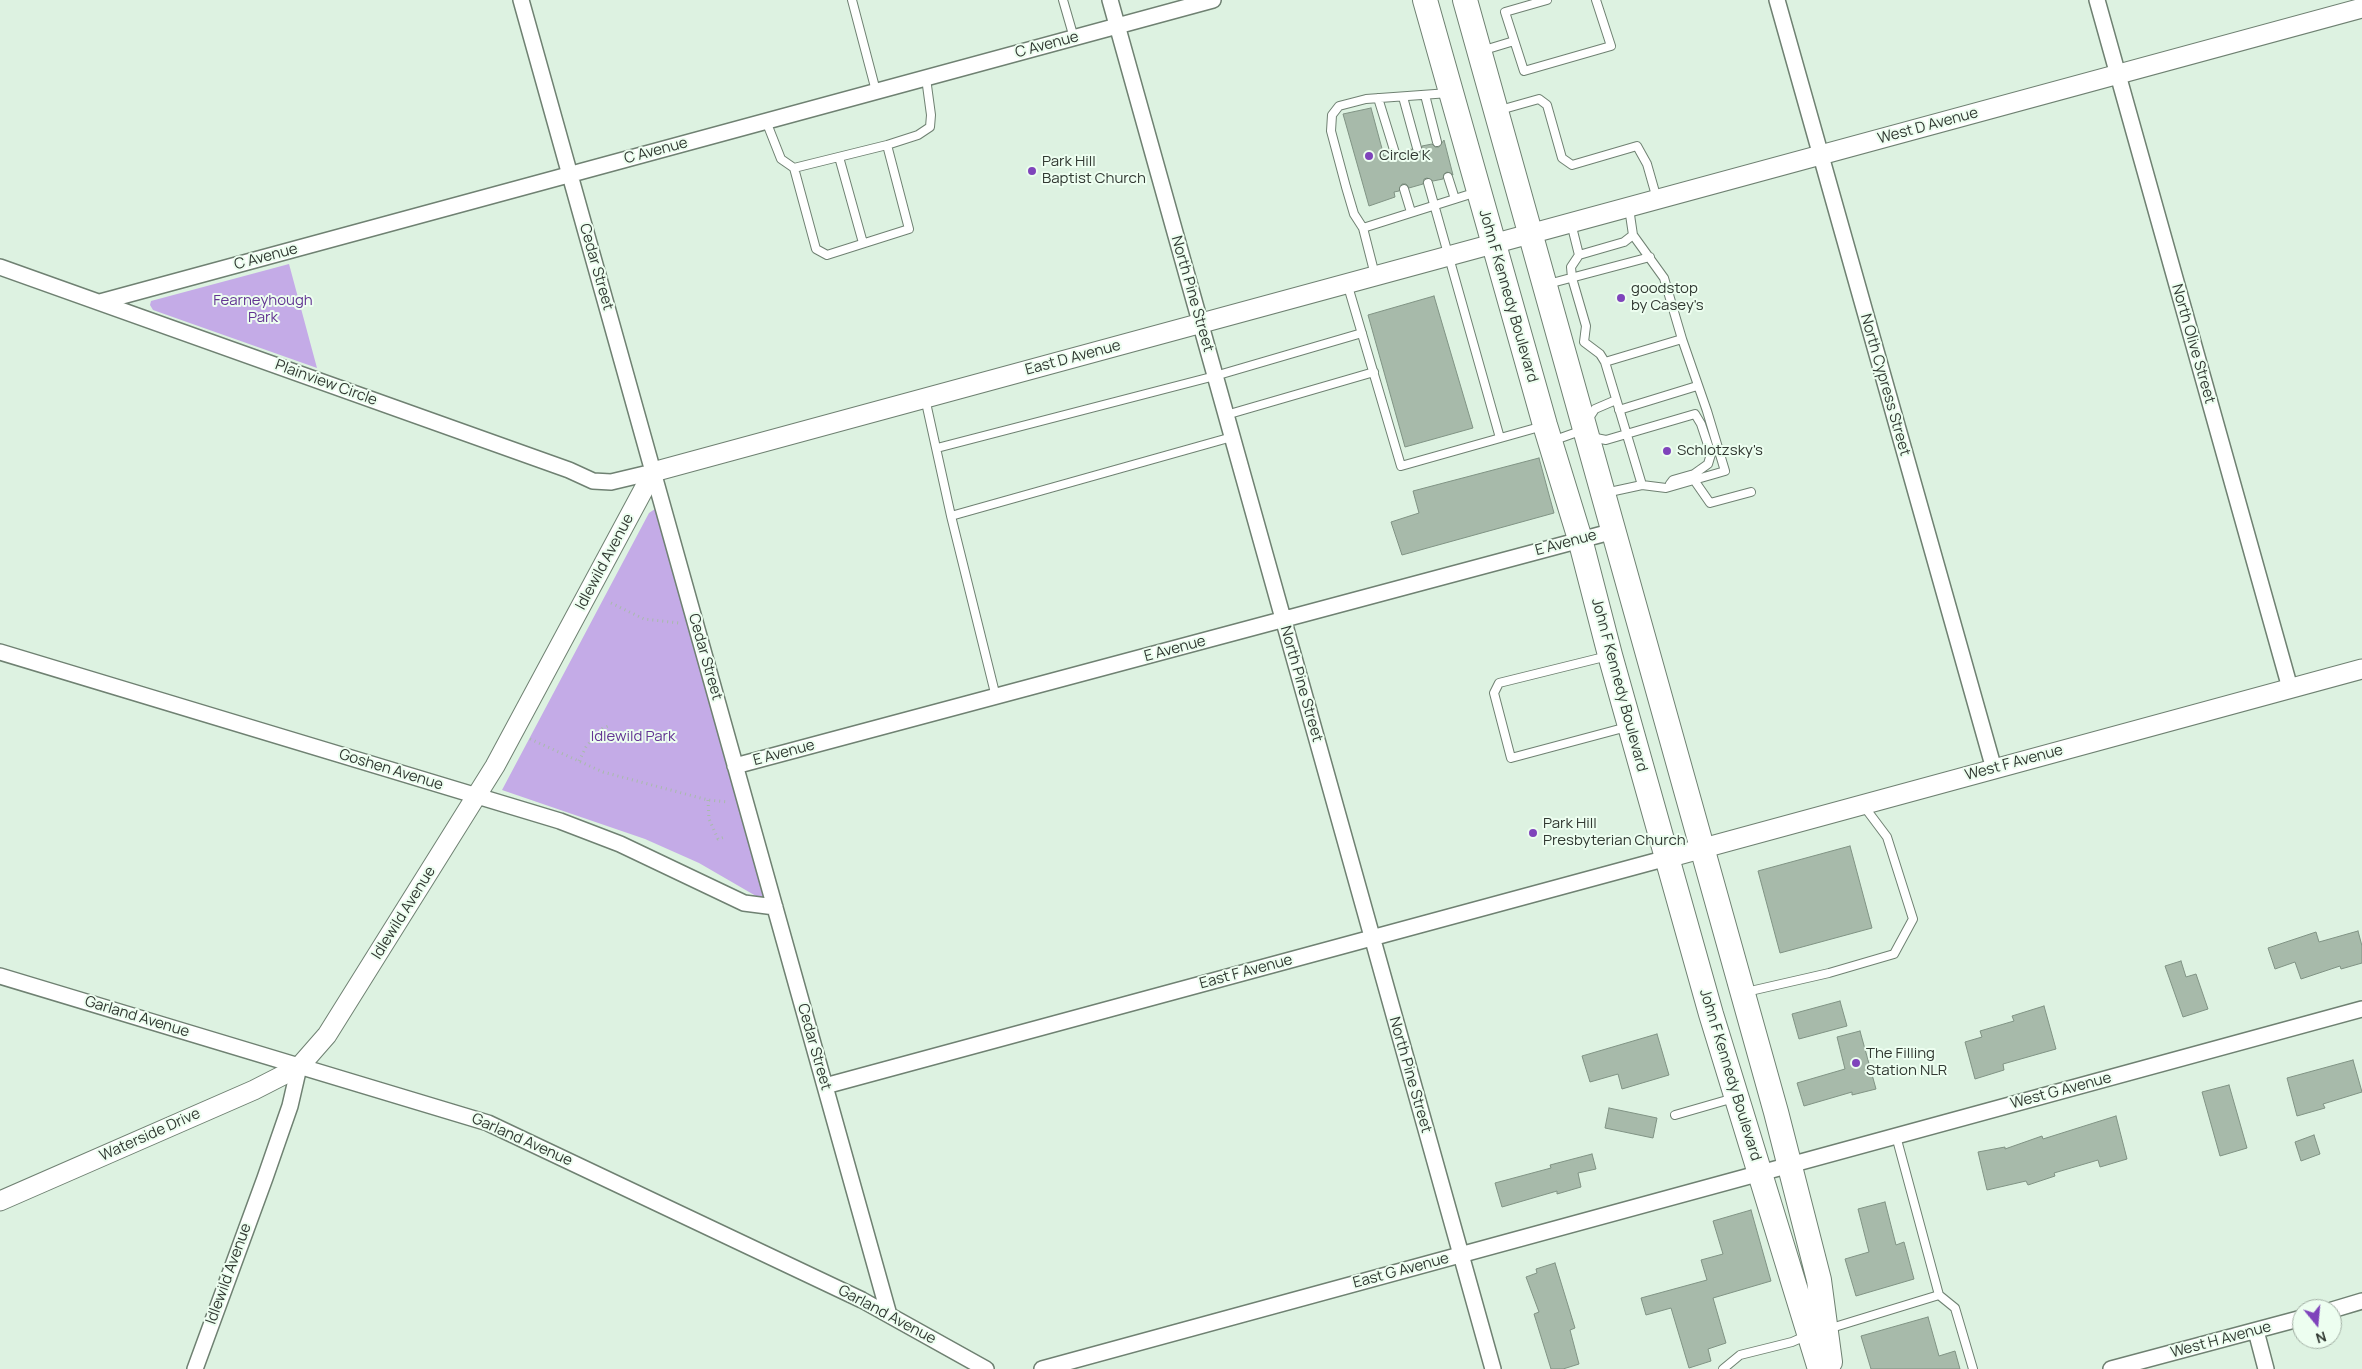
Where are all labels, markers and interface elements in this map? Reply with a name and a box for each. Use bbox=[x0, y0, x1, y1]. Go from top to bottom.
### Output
street label: C Avenue bbox=[1013, 28, 1081, 62]
street label: West D Avenue bbox=[1876, 104, 1980, 148]
street label: C Avenue bbox=[622, 134, 690, 168]
place label: Circle K bbox=[1379, 147, 1431, 165]
marker: Circle K bbox=[1363, 150, 1375, 162]
place label: Park Hill Baptist Church bbox=[1042, 153, 1146, 188]
marker: Park Hill Baptist Church bbox=[1026, 165, 1038, 177]
street label: John F Kennedy Boulevard bbox=[1475, 207, 1541, 385]
street label: Cedar Street bbox=[575, 222, 617, 312]
street label: North Pine Street bbox=[1167, 234, 1217, 354]
street label: C Avenue bbox=[232, 240, 300, 274]
place label: goodstop by Casey's bbox=[1631, 280, 1704, 315]
street label: North Olive Street bbox=[2167, 282, 2219, 406]
park label: Fearneyhough Park bbox=[213, 292, 313, 327]
marker: goodstop by Casey's bbox=[1615, 292, 1627, 304]
street label: North Cypress Street bbox=[1856, 312, 1914, 458]
street label: East D Avenue bbox=[1023, 337, 1123, 379]
street label: Plainview Circle bbox=[273, 356, 379, 410]
place label: Schlotzsky's bbox=[1677, 442, 1763, 460]
marker: Schlotzsky's bbox=[1661, 445, 1673, 457]
street label: Idlewild Avenue bbox=[572, 511, 638, 613]
street label: E Avenue bbox=[1533, 526, 1599, 560]
street label: John F Kennedy Boulevard bbox=[1587, 596, 1651, 774]
street label: Cedar Street bbox=[684, 612, 726, 702]
street label: North Pine Street bbox=[1276, 624, 1326, 744]
street label: E Avenue bbox=[1142, 632, 1208, 666]
park label: Idlewild Park bbox=[591, 728, 675, 746]
street label: E Avenue bbox=[751, 736, 817, 770]
street label: West F Avenue bbox=[1963, 741, 2065, 785]
street label: Goshen Avenue bbox=[337, 746, 445, 794]
place label: Park Hill Presbyterian Church bbox=[1543, 815, 1686, 850]
marker: Park Hill Presbyterian Church bbox=[1527, 827, 1539, 839]
street label: Idlewild Avenue bbox=[368, 863, 440, 963]
street label: East F Avenue bbox=[1197, 951, 1295, 993]
street label: John F Kennedy Boulevard bbox=[1695, 987, 1765, 1163]
street label: Garland Avenue bbox=[83, 993, 191, 1041]
street label: Cedar Street bbox=[793, 1002, 835, 1092]
street label: North Pine Street bbox=[1385, 1015, 1435, 1135]
place label: The Filling Station NLR bbox=[1866, 1045, 1947, 1080]
marker: The Filling Station NLR bbox=[1850, 1057, 1862, 1069]
street label: West G Avenue bbox=[2009, 1069, 2113, 1113]
street label: Waterside Drive bbox=[97, 1105, 203, 1165]
street label: Garland Avenue bbox=[469, 1110, 575, 1170]
street label: Idlewild Avenue bbox=[202, 1221, 256, 1327]
street label: East G Avenue bbox=[1351, 1250, 1451, 1292]
street label: Garland Avenue bbox=[835, 1282, 939, 1348]
north arrow bbox=[2292, 1299, 2342, 1349]
street label: West H Avenue bbox=[2169, 1318, 2273, 1362]
text: N bbox=[2314, 1327, 2329, 1348]

